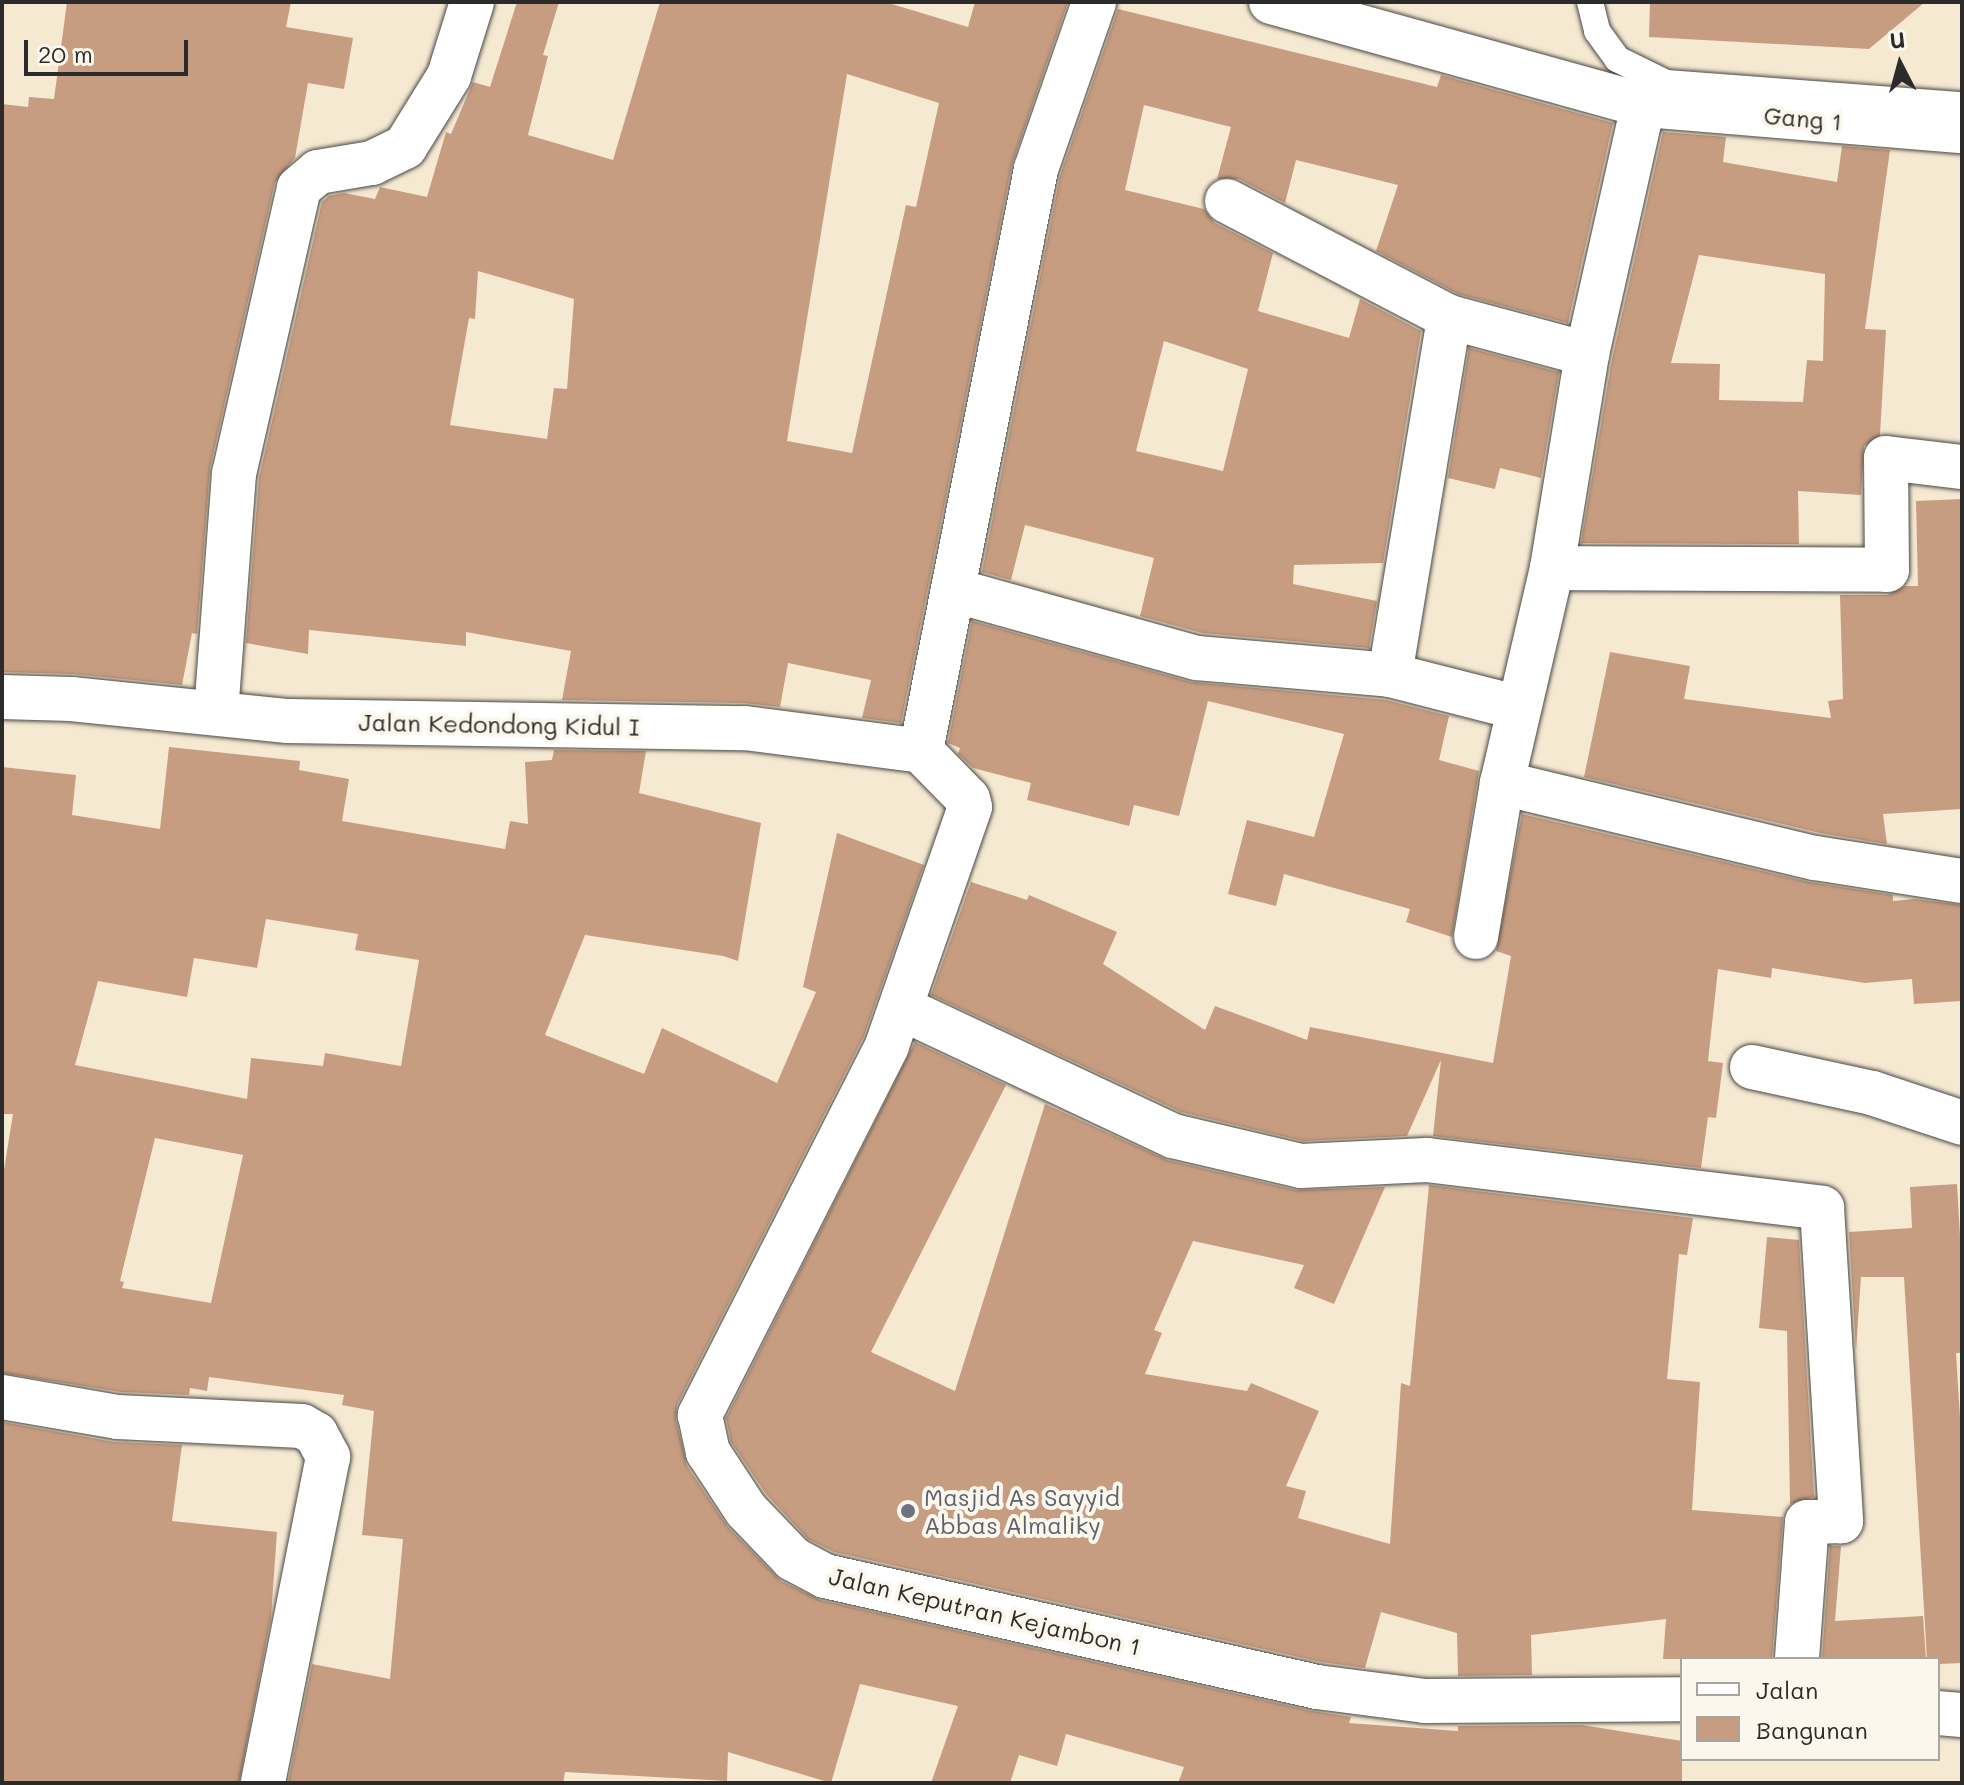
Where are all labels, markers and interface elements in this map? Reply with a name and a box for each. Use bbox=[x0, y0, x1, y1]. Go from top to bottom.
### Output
scale bar bbox=[28, 24, 192, 74]
north arrow bbox=[1860, 24, 1940, 104]
text: U bbox=[1888, 24, 1907, 55]
text: 20 m bbox=[38, 38, 93, 69]
street label: Gang 1 bbox=[1763, 100, 1843, 136]
street label: Jalan Kedondong Kidul I bbox=[358, 707, 640, 741]
place label: Masjid As Sayyid Abbas Almaliky bbox=[924, 1483, 1120, 1539]
marker: Masjid As Sayyid Abbas Almaliky bbox=[899, 1502, 917, 1520]
street label: Jalan Keputran Kejambon 1 bbox=[826, 1561, 1144, 1661]
legend bbox=[1680, 1657, 1940, 1761]
text: Jalan bbox=[1756, 1674, 1818, 1705]
text: Bangunan bbox=[1756, 1714, 1868, 1745]

